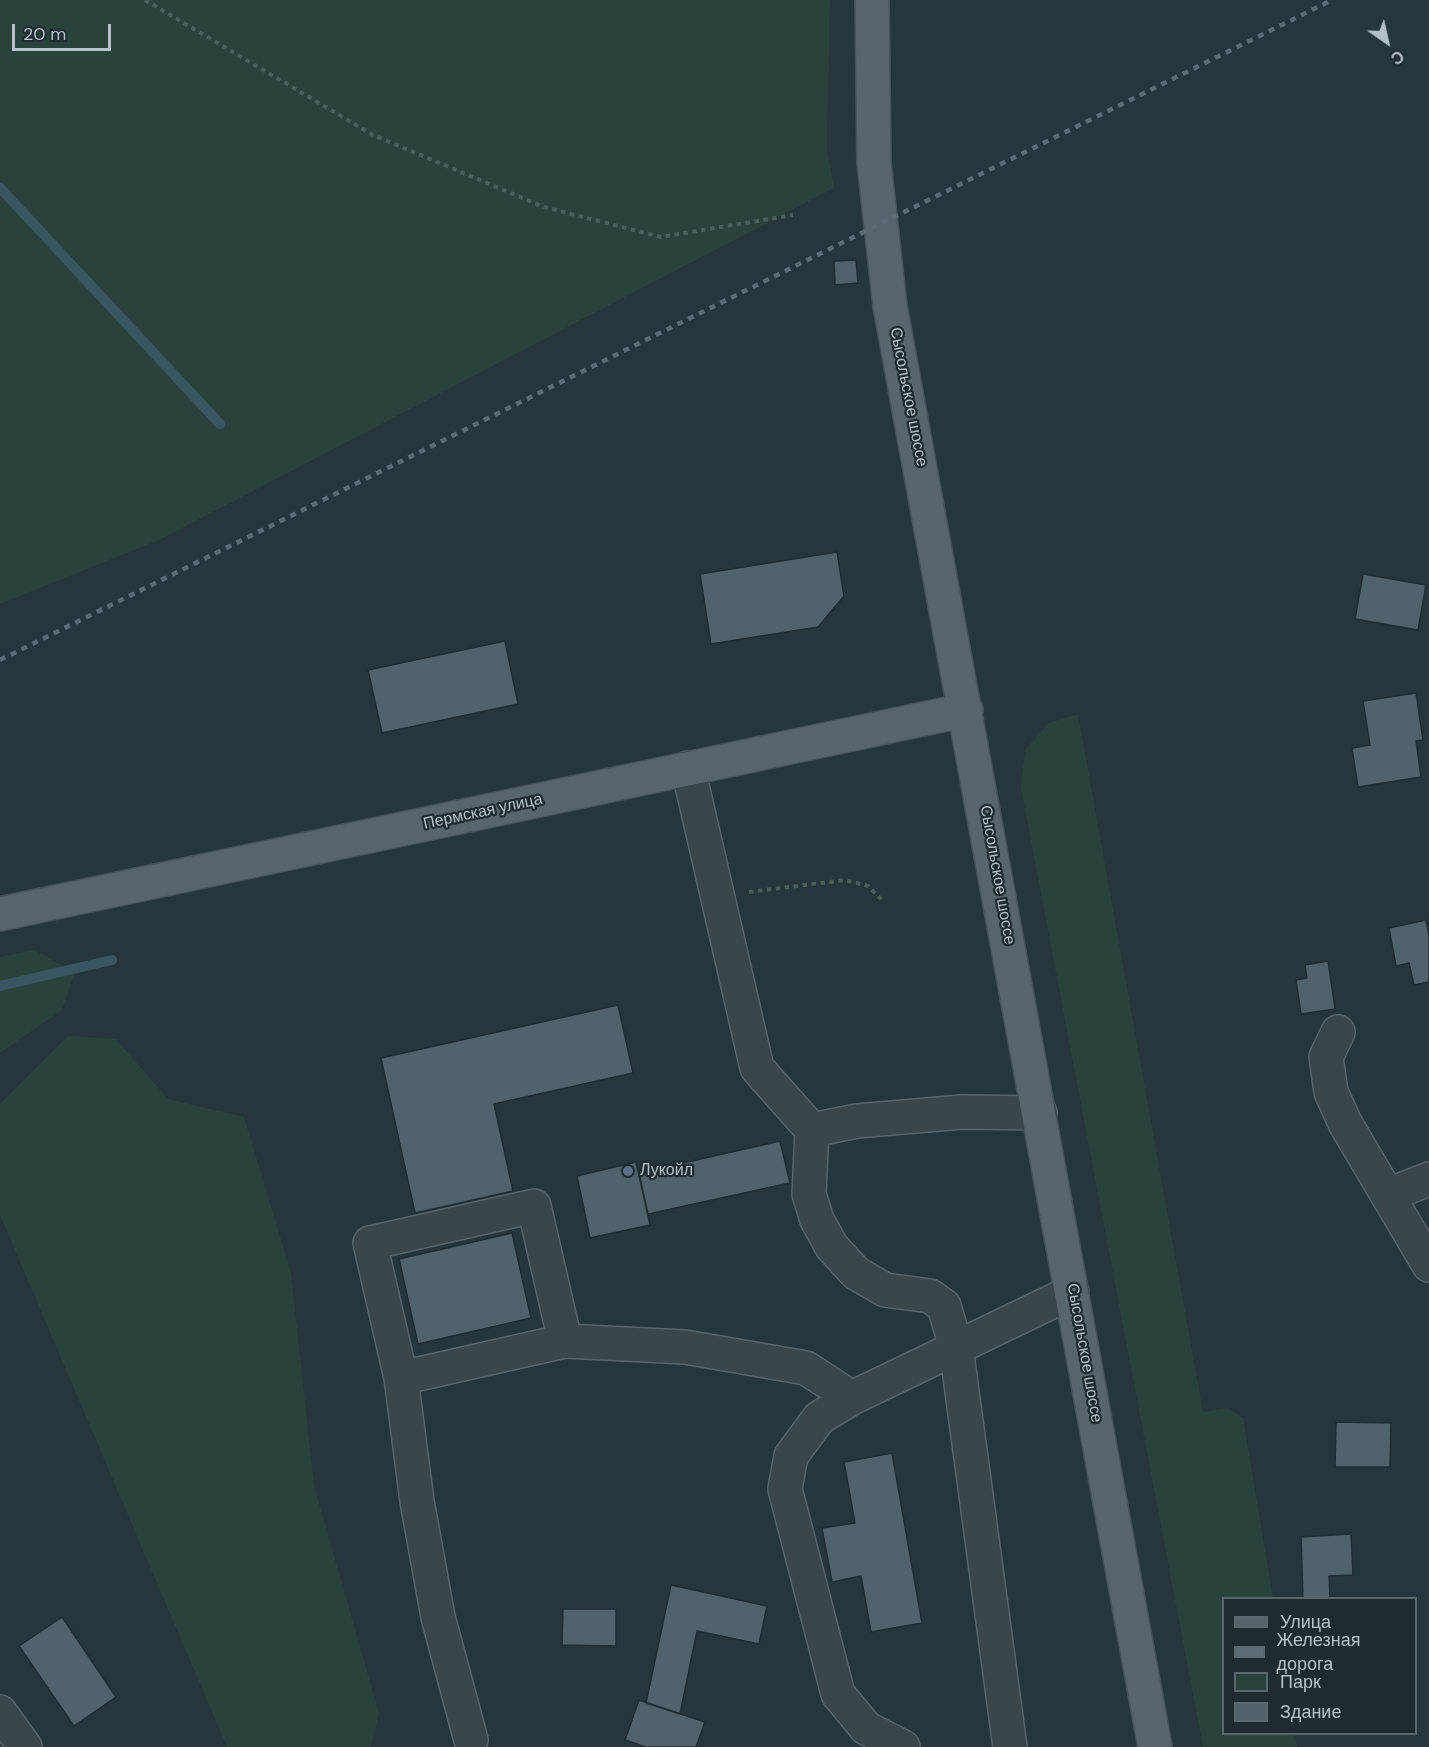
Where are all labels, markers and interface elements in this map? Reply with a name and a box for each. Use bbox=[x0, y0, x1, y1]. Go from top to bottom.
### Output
scale bar bbox=[15, 12, 114, 50]
north arrow bbox=[1357, 12, 1417, 72]
text: 20 m bbox=[23, 22, 66, 46]
text: С bbox=[1387, 45, 1408, 69]
street label: Сысольское шоссе bbox=[885, 326, 931, 468]
street label: Пермская улица bbox=[422, 790, 544, 834]
street label: Сысольское шоссе bbox=[975, 804, 1019, 946]
place label: Лукойл bbox=[640, 1161, 693, 1181]
marker: Лукойл bbox=[621, 1164, 635, 1178]
street label: Сысольское шоссе bbox=[1062, 1282, 1106, 1424]
legend bbox=[1222, 1597, 1417, 1735]
text: Улица bbox=[1280, 1610, 1331, 1634]
text: Железная дорога bbox=[1277, 1628, 1360, 1676]
text: Парк bbox=[1280, 1670, 1321, 1694]
text: Здание bbox=[1280, 1700, 1341, 1724]

